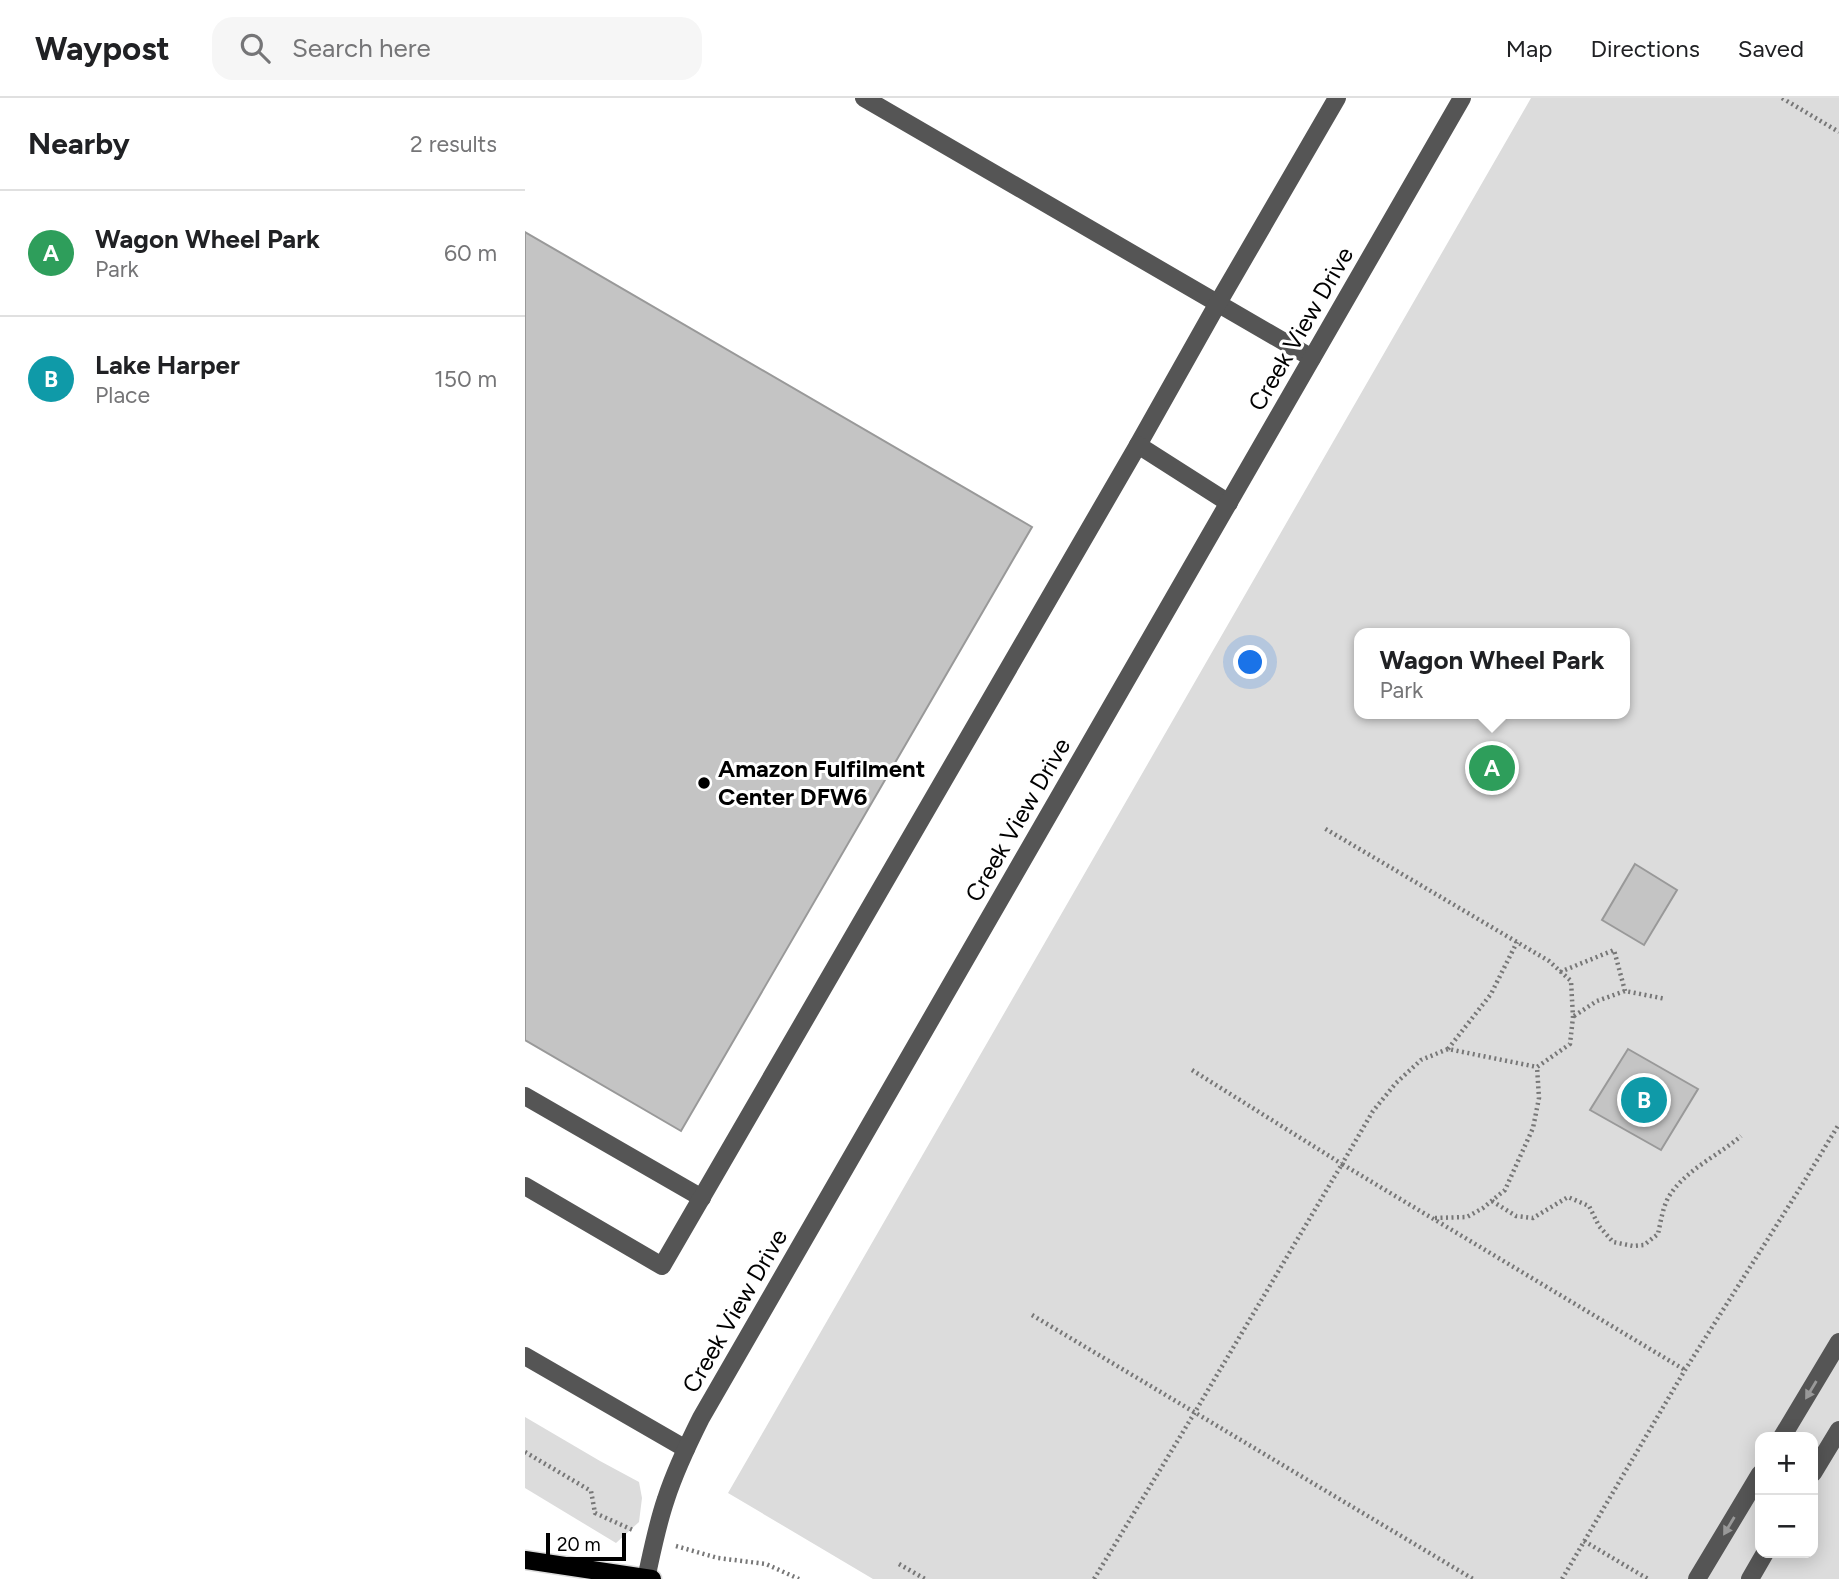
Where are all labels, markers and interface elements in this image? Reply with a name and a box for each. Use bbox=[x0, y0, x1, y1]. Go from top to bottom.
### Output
search box bbox=[212, 17, 702, 80]
text: Waypost bbox=[35, 29, 170, 68]
icon: search bbox=[236, 29, 274, 67]
text: Search here bbox=[292, 32, 431, 64]
text: Map bbox=[1506, 34, 1552, 63]
text: Directions bbox=[1590, 34, 1700, 63]
text: Saved bbox=[1738, 34, 1804, 63]
text: Nearby bbox=[28, 125, 130, 162]
text: 2 results bbox=[410, 130, 497, 158]
text: Wagon Wheel Park bbox=[95, 223, 320, 255]
text: A bbox=[43, 239, 59, 267]
text: 60 m bbox=[444, 239, 497, 267]
street label: Creek View Drive bbox=[1242, 242, 1359, 416]
text: Park bbox=[95, 255, 139, 283]
text: Lake Harper bbox=[95, 349, 240, 381]
text: B bbox=[44, 365, 58, 393]
text: 150 m bbox=[434, 365, 497, 393]
text: Place bbox=[95, 381, 150, 409]
popup bbox=[1354, 628, 1630, 719]
text: Wagon Wheel Park bbox=[1380, 644, 1605, 676]
your location bbox=[1233, 645, 1267, 679]
text: Park bbox=[1380, 676, 1423, 704]
street label: Creek View Drive bbox=[959, 733, 1076, 907]
pin: A bbox=[1469, 742, 1515, 794]
place label: Amazon Fulfilment Center DFW6 bbox=[718, 754, 925, 811]
marker: Amazon Fulfilment Center DFW6 bbox=[696, 775, 712, 791]
pin: B bbox=[1621, 1074, 1667, 1126]
street label: Creek View Drive bbox=[676, 1224, 793, 1398]
one-way arrow bbox=[1804, 1380, 1817, 1399]
map controls bbox=[1755, 1432, 1818, 1558]
button: + bbox=[1755, 1432, 1818, 1495]
button: − bbox=[1755, 1495, 1818, 1558]
one-way arrow bbox=[1722, 1517, 1735, 1536]
scale bar bbox=[546, 1530, 627, 1562]
text: 20 m bbox=[557, 1533, 601, 1556]

